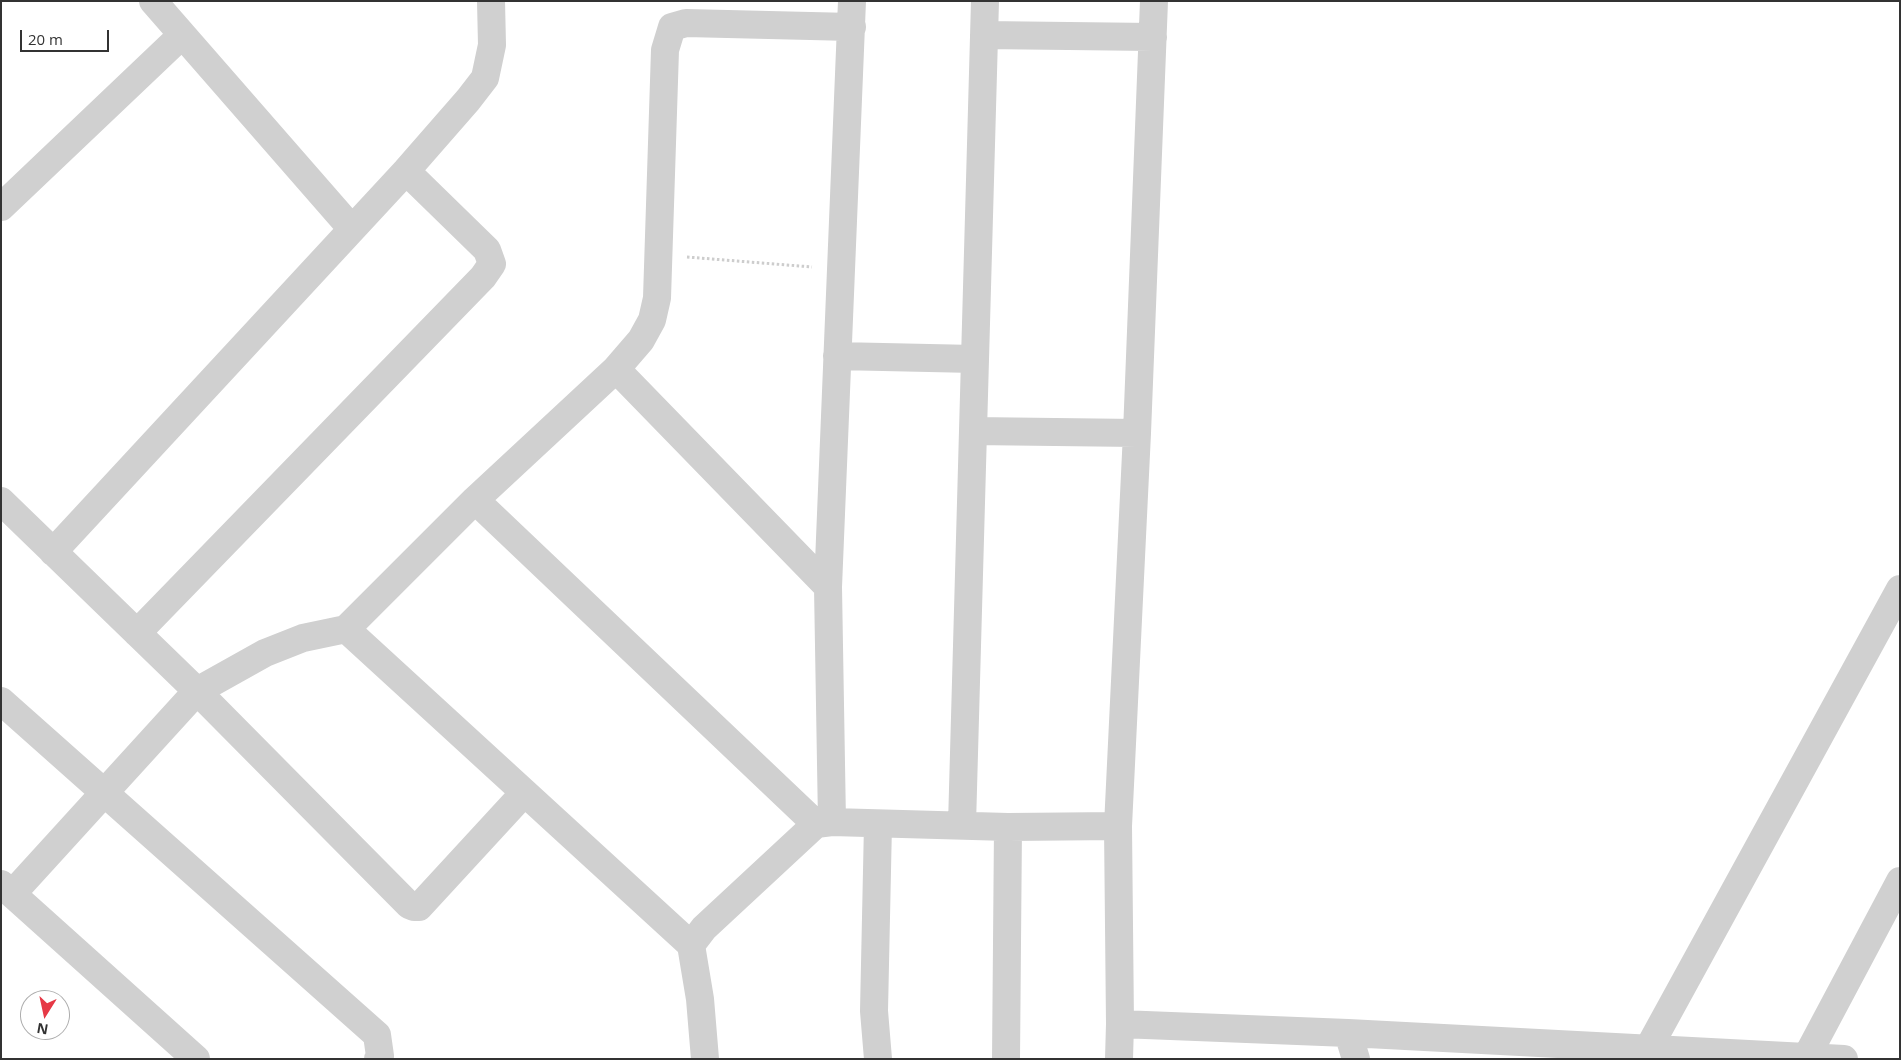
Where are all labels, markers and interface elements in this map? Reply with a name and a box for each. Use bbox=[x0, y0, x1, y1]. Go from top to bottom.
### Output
scale bar bbox=[22, 20, 111, 52]
text: 20 m bbox=[28, 29, 63, 49]
north arrow bbox=[20, 990, 70, 1040]
text: N bbox=[35, 1019, 50, 1040]

